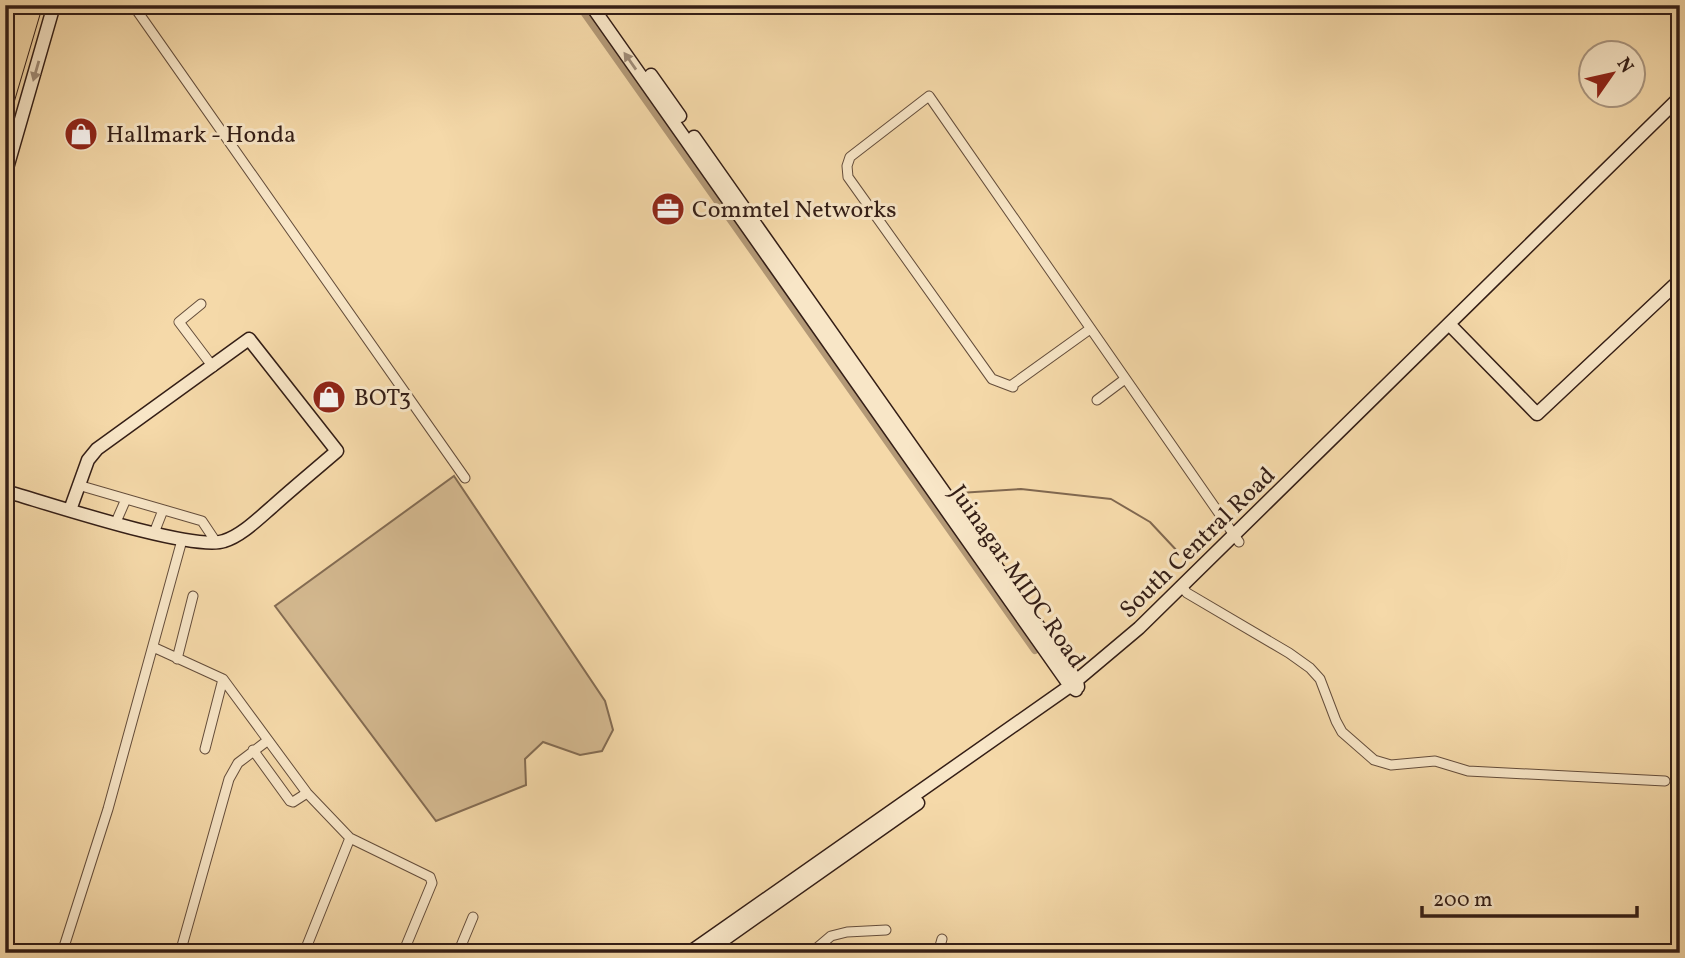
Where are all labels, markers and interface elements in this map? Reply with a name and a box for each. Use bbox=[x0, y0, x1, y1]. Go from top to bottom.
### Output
north arrow bbox=[1576, 38, 1646, 108]
one-way arrow bbox=[623, 52, 637, 70]
text: N bbox=[1610, 53, 1639, 79]
one-way arrow bbox=[30, 61, 40, 82]
shop icon: Hallmark - Honda bbox=[62, 115, 100, 153]
place label: Hallmark - Honda bbox=[106, 119, 296, 153]
office icon: Commtel Networks bbox=[649, 190, 687, 228]
place label: Commtel Networks bbox=[692, 194, 897, 228]
shop icon: BOT3 bbox=[310, 378, 348, 416]
place label: BOT3 bbox=[354, 382, 411, 416]
street label: South Central Road bbox=[1113, 460, 1284, 627]
street label: Juinagar MIDC Road bbox=[940, 478, 1093, 676]
scale bar bbox=[1422, 874, 1638, 918]
text: 200 m bbox=[1433, 886, 1493, 915]

